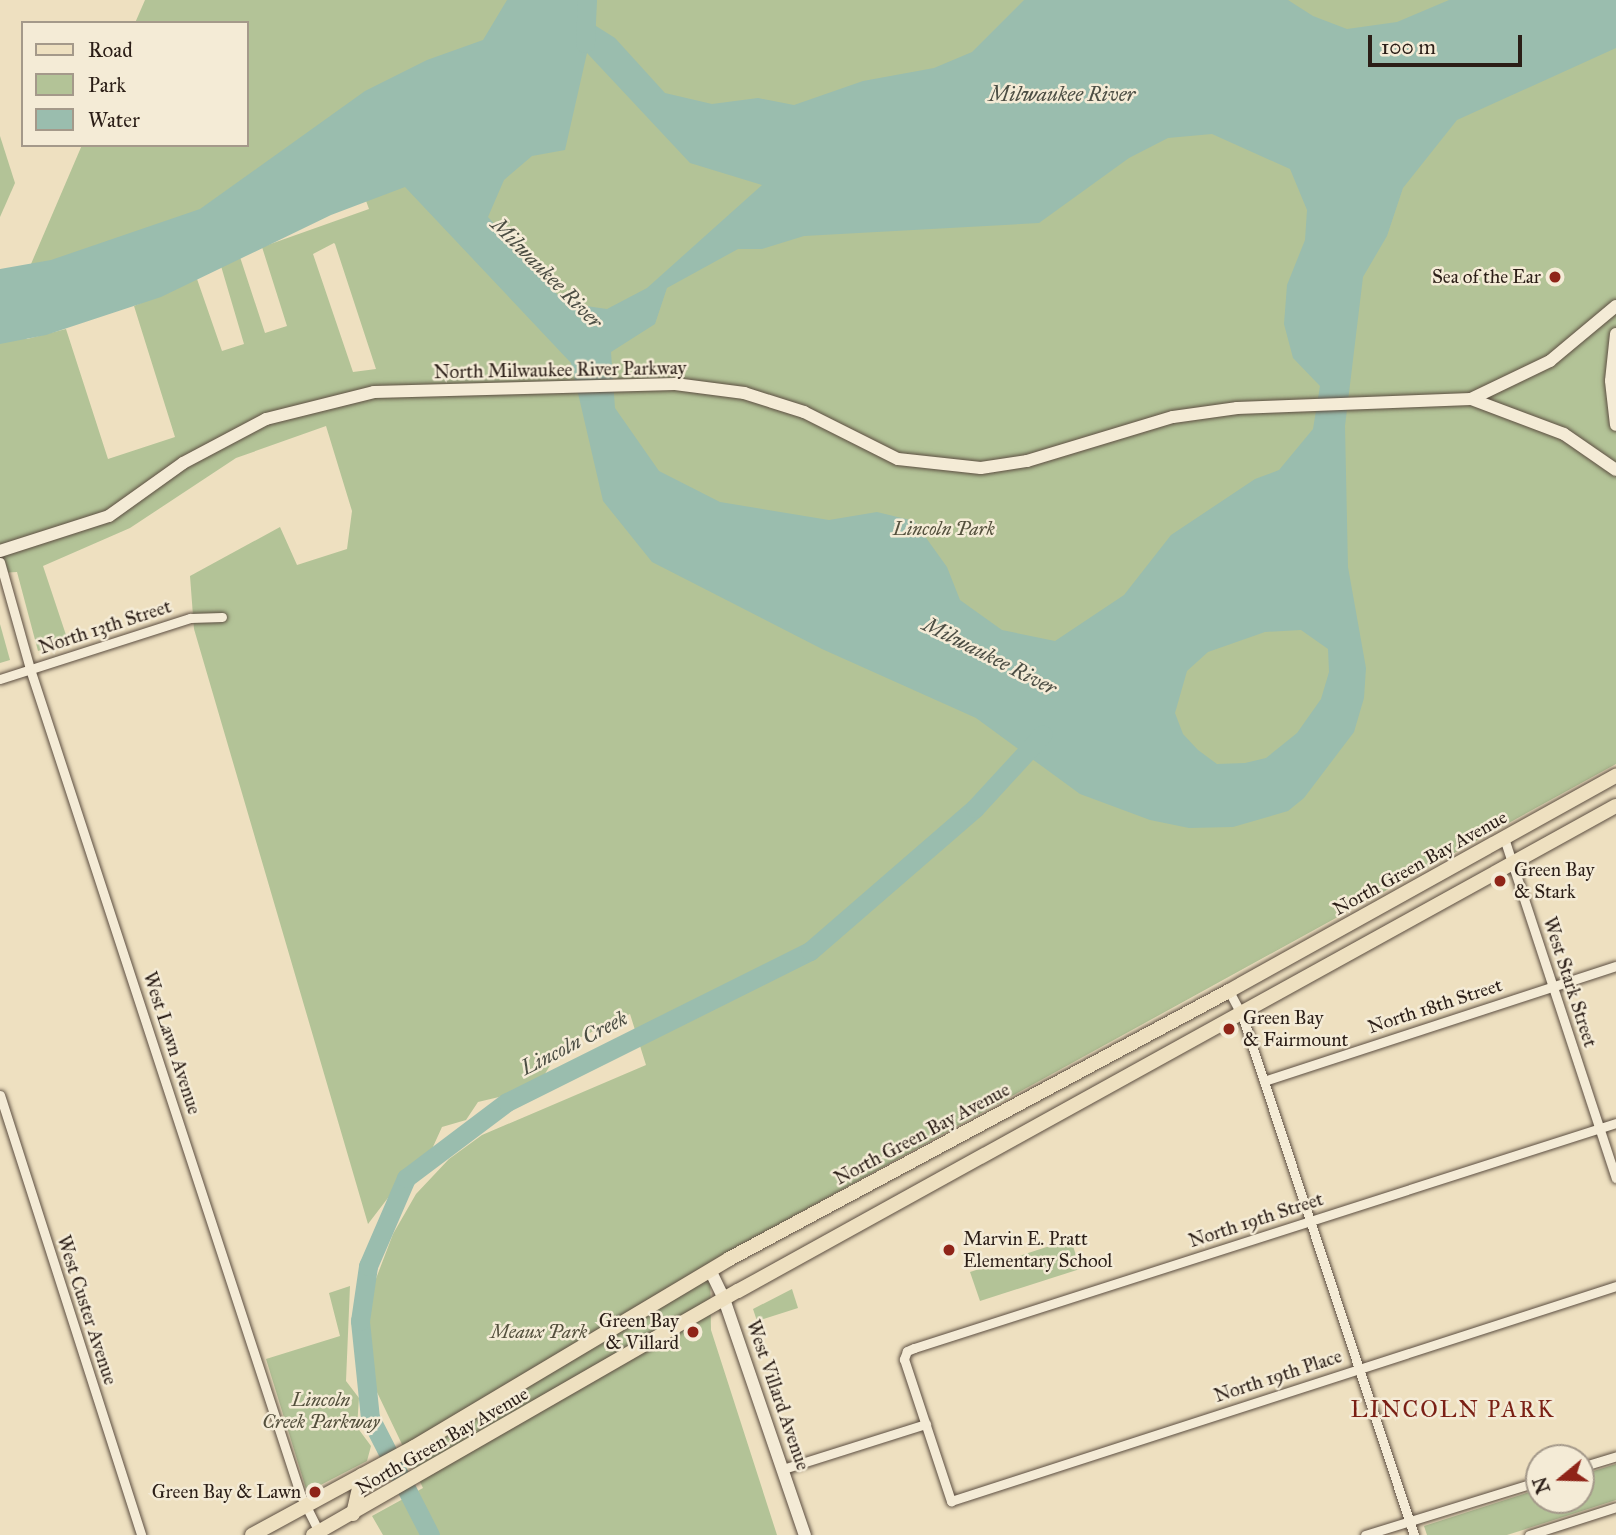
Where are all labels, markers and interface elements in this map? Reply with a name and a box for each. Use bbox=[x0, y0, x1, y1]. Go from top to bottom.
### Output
legend bbox=[21, 21, 248, 147]
scale bar bbox=[1371, 21, 1525, 65]
text: 100 m bbox=[1381, 34, 1436, 60]
text: Road bbox=[88, 37, 133, 63]
text: Park bbox=[88, 72, 126, 98]
water label: Milwaukee River bbox=[989, 81, 1135, 107]
text: Water bbox=[88, 107, 140, 133]
water label: Milwaukee River bbox=[486, 212, 608, 334]
place label: Sea of the Ear bbox=[1432, 266, 1541, 288]
marker: Sea of the Ear bbox=[1547, 269, 1563, 285]
street label: North Milwaukee River Parkway bbox=[433, 356, 687, 384]
park label: Lincoln Park bbox=[893, 518, 995, 540]
street label: North 13th Street bbox=[36, 595, 174, 659]
water label: Milwaukee River bbox=[919, 611, 1061, 701]
street label: North Green Bay Avenue bbox=[1329, 806, 1511, 920]
place label: Green Bay & Stark bbox=[1514, 859, 1594, 903]
marker: Green Bay & Stark bbox=[1492, 873, 1508, 889]
street label: West Stark Street bbox=[1538, 914, 1602, 1050]
street label: West Lawn Avenue bbox=[138, 969, 206, 1117]
street label: North 18th Street bbox=[1365, 974, 1505, 1038]
water label: Lincoln Creek bbox=[516, 1005, 632, 1081]
place label: Green Bay & Fairmount bbox=[1243, 1007, 1348, 1051]
marker: Green Bay & Fairmount bbox=[1221, 1021, 1237, 1037]
street label: North Green Bay Avenue bbox=[830, 1078, 1014, 1190]
street label: North 19th Street bbox=[1186, 1188, 1326, 1252]
place label: Marvin E. Pratt Elementary School bbox=[963, 1228, 1112, 1272]
street label: West Custer Avenue bbox=[52, 1232, 122, 1388]
marker: Marvin E. Pratt Elementary School bbox=[941, 1242, 957, 1258]
place label: Green Bay & Villard bbox=[599, 1310, 679, 1354]
street label: West Villard Avenue bbox=[742, 1317, 814, 1473]
park label: Meaux Park bbox=[490, 1321, 588, 1343]
marker: Green Bay & Villard bbox=[685, 1324, 701, 1340]
street label: North 19th Place bbox=[1211, 1345, 1345, 1407]
street label: North Green Bay Avenue bbox=[352, 1382, 532, 1500]
park label: Lincoln Creek Parkway bbox=[262, 1389, 380, 1433]
district label: LINCOLN PARK bbox=[1352, 1395, 1554, 1423]
north arrow bbox=[1525, 1444, 1595, 1514]
text: N bbox=[1528, 1474, 1555, 1497]
place label: Green Bay & Lawn bbox=[152, 1481, 301, 1503]
marker: Green Bay & Lawn bbox=[307, 1484, 323, 1500]

